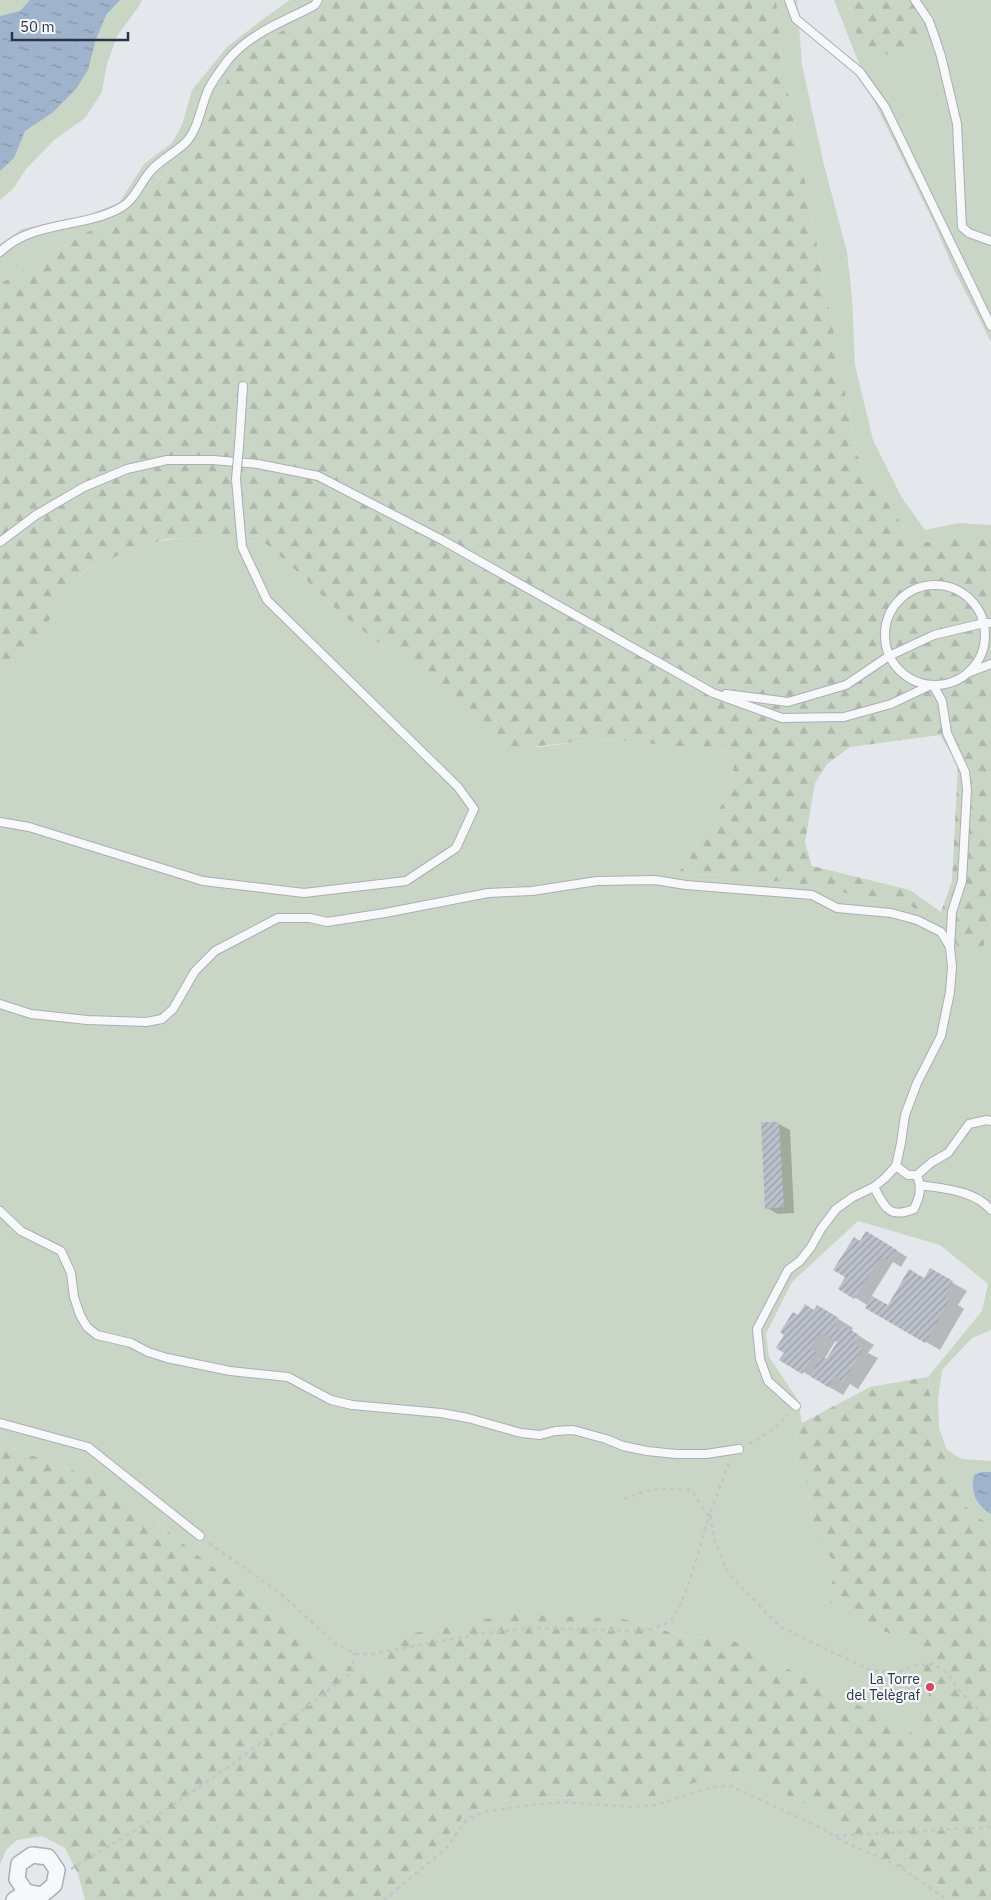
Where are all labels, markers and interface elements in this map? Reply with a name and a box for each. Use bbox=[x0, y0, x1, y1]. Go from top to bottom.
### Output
scale bar bbox=[12, 10, 129, 42]
text: 50 m bbox=[20, 17, 55, 36]
place label: La Torre del Telègraf bbox=[846, 1670, 920, 1704]
marker: La Torre del Telègraf bbox=[924, 1681, 936, 1693]

